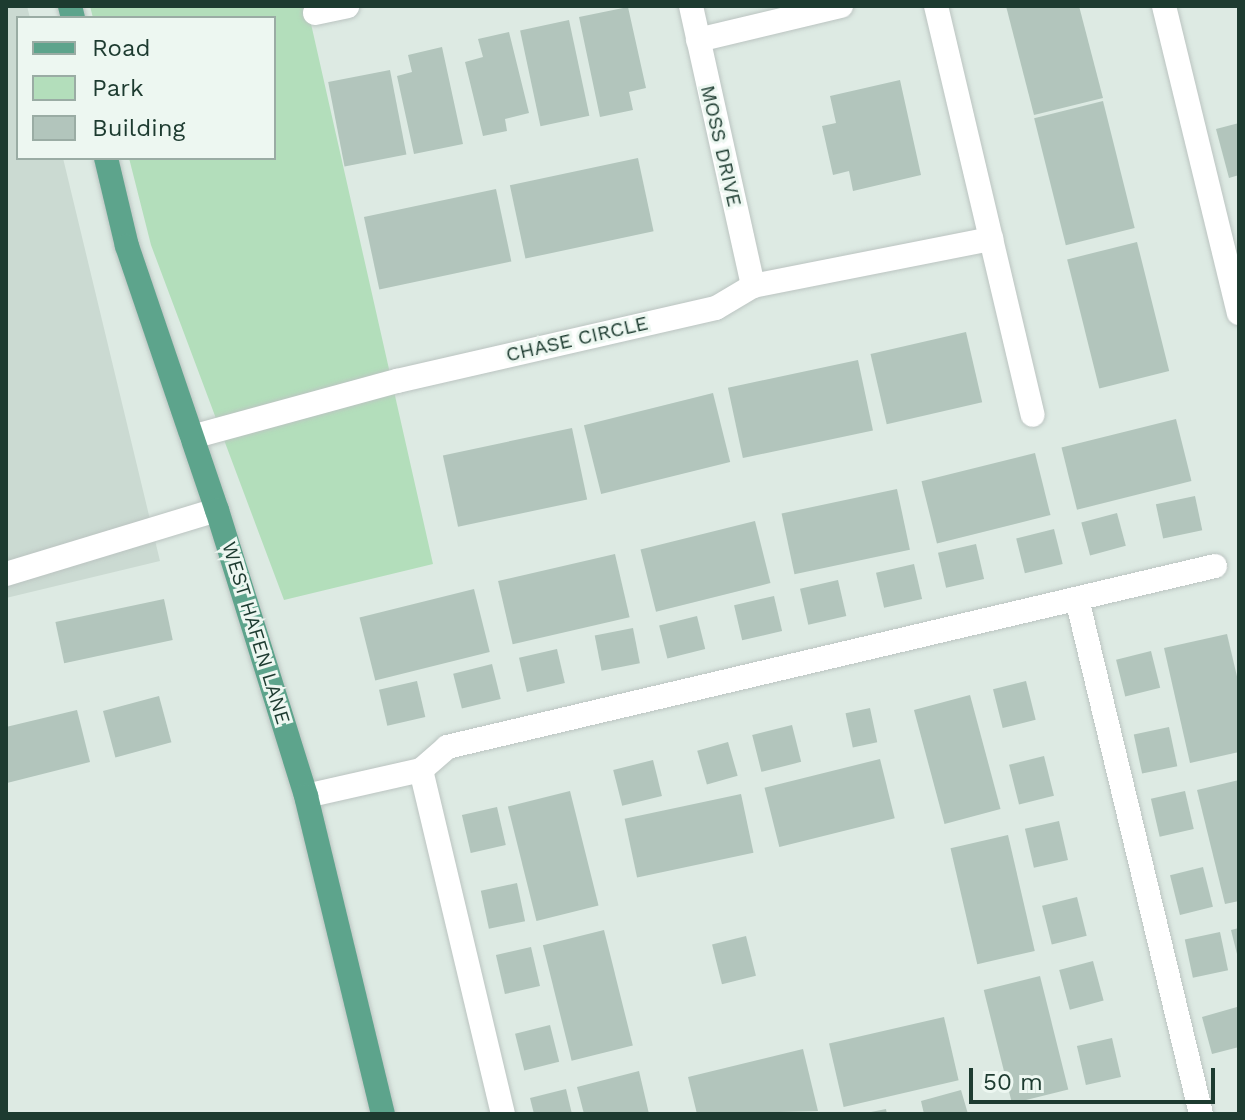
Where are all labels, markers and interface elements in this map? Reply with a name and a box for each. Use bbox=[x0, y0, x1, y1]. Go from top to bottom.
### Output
legend bbox=[16, 16, 276, 160]
text: Road bbox=[92, 34, 151, 62]
text: Park bbox=[92, 74, 144, 102]
street label: MOSS DRIVE bbox=[695, 83, 747, 209]
text: Building bbox=[92, 114, 185, 142]
street label: CHASE CIRCLE bbox=[504, 311, 650, 367]
street label: WEST HAFEN LANE bbox=[217, 539, 295, 727]
scale bar bbox=[973, 1052, 1219, 1102]
text: 50 m bbox=[983, 1068, 1043, 1096]

